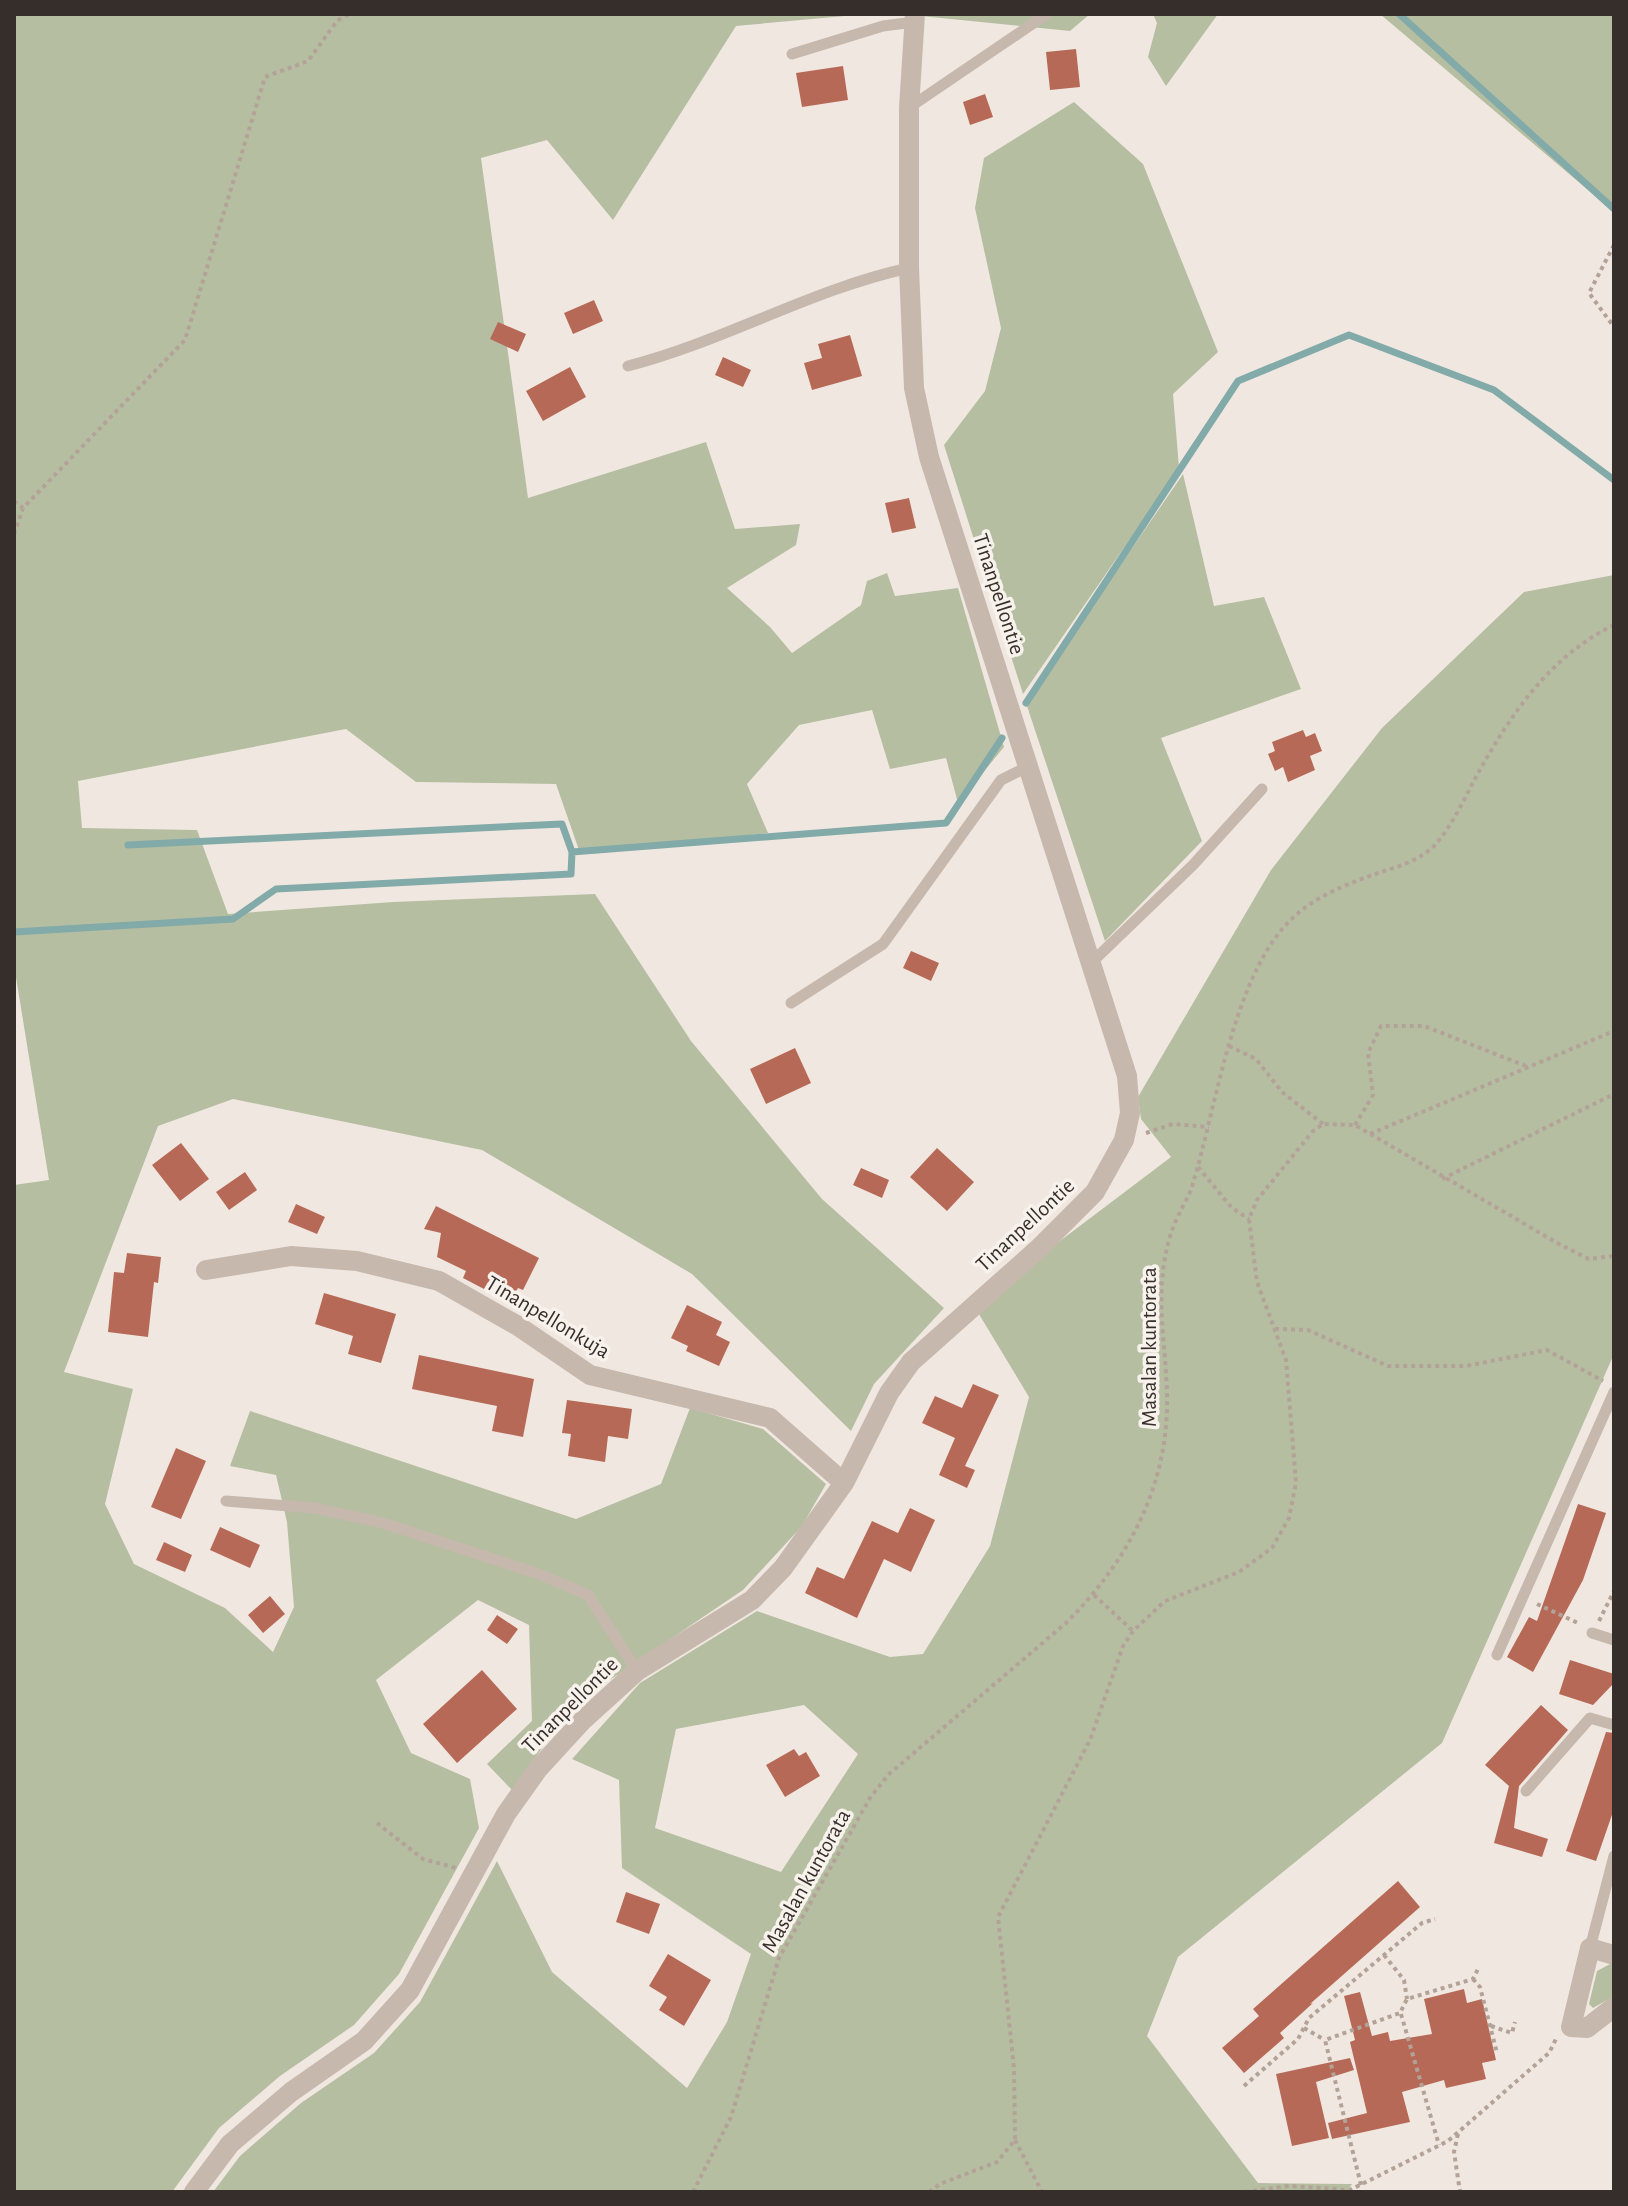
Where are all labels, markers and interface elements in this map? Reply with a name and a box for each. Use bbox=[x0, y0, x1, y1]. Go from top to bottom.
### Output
street label: Tinanpellontie bbox=[969, 531, 1029, 657]
street label: Tinanpellontie bbox=[972, 1174, 1078, 1276]
street label: Masalan kuntorata bbox=[1138, 1267, 1160, 1427]
street label: Tinanpellonkuja bbox=[482, 1271, 614, 1363]
street label: Tinanpellontie bbox=[518, 1653, 622, 1757]
street label: Masalan kuntorata bbox=[758, 1806, 854, 1956]

